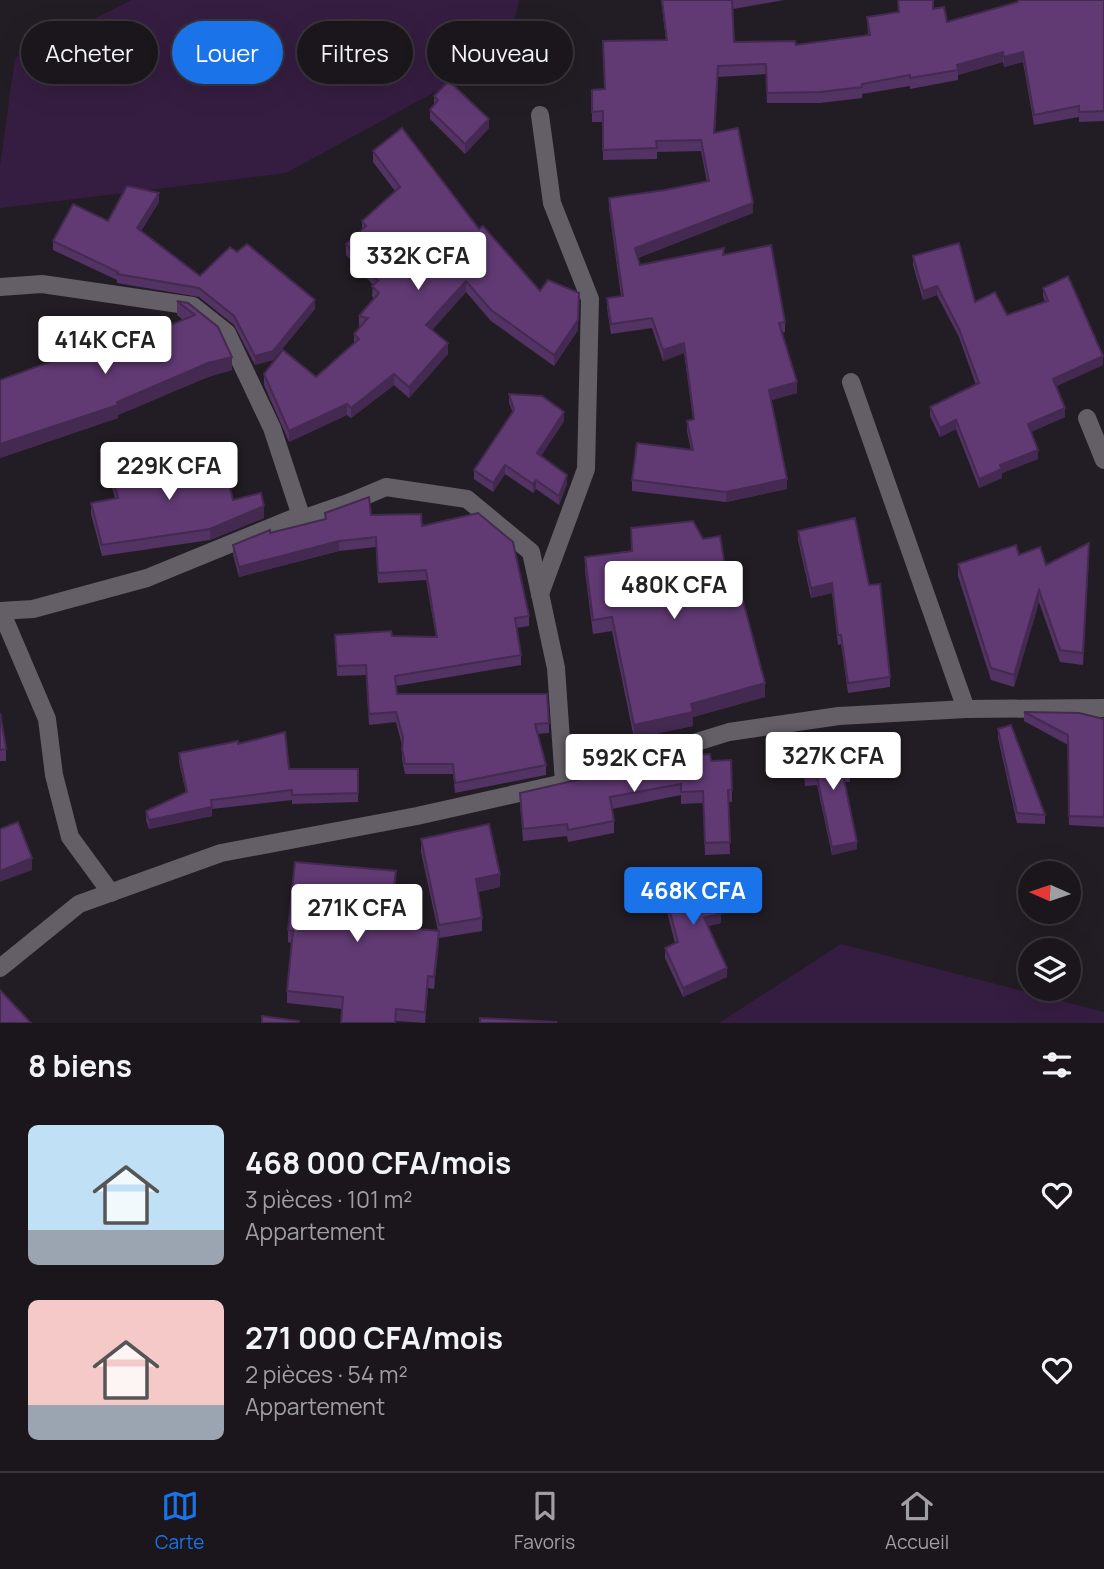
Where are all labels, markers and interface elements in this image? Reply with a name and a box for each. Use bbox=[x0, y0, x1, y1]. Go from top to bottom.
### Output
chip: Acheter bbox=[21, 21, 158, 84]
chip: Louer bbox=[172, 21, 283, 84]
chip: Filtres bbox=[297, 21, 413, 84]
chip: Nouveau bbox=[427, 21, 573, 84]
pin: 332K CFA bbox=[346, 232, 490, 292]
text: 332K CFA bbox=[366, 239, 470, 271]
pin: 414K CFA bbox=[33, 316, 177, 376]
text: 414K CFA bbox=[54, 323, 156, 355]
pin: 229K CFA bbox=[97, 442, 241, 502]
text: 229K CFA bbox=[117, 449, 221, 481]
pin: 480K CFA bbox=[602, 562, 746, 621]
text: 480K CFA bbox=[621, 568, 727, 600]
pin: 327K CFA bbox=[761, 732, 905, 792]
pin: 592K CFA bbox=[562, 734, 706, 794]
text: 327K CFA bbox=[782, 739, 884, 771]
text: 592K CFA bbox=[582, 741, 686, 773]
north arrow bbox=[1018, 861, 1082, 924]
map controls bbox=[1018, 861, 1081, 1001]
pin: 468K CFA bbox=[621, 867, 765, 927]
text: 468K CFA bbox=[640, 874, 746, 906]
pin: 271K CFA bbox=[285, 884, 429, 944]
text: 271K CFA bbox=[307, 891, 407, 923]
button: layers bbox=[1018, 938, 1081, 1001]
text: 8 biens bbox=[28, 1045, 132, 1086]
icon: filters bbox=[1038, 1046, 1076, 1084]
text: 468 000 CFA/mois bbox=[245, 1142, 511, 1183]
icon: home bbox=[84, 1153, 168, 1237]
icon: heart bbox=[1038, 1176, 1076, 1214]
text: 3 pièces · 101 m² bbox=[245, 1183, 412, 1215]
text: Appartement bbox=[245, 1215, 385, 1247]
text: 271 000 CFA/mois bbox=[245, 1317, 503, 1358]
icon: home bbox=[84, 1328, 168, 1412]
icon: heart bbox=[1038, 1351, 1076, 1389]
text: 2 pièces · 54 m² bbox=[245, 1358, 408, 1390]
text: Appartement bbox=[245, 1390, 385, 1422]
tab: Carte bbox=[155, 1487, 204, 1555]
tab: Favoris bbox=[514, 1487, 575, 1555]
tab: Accueil bbox=[885, 1487, 949, 1555]

